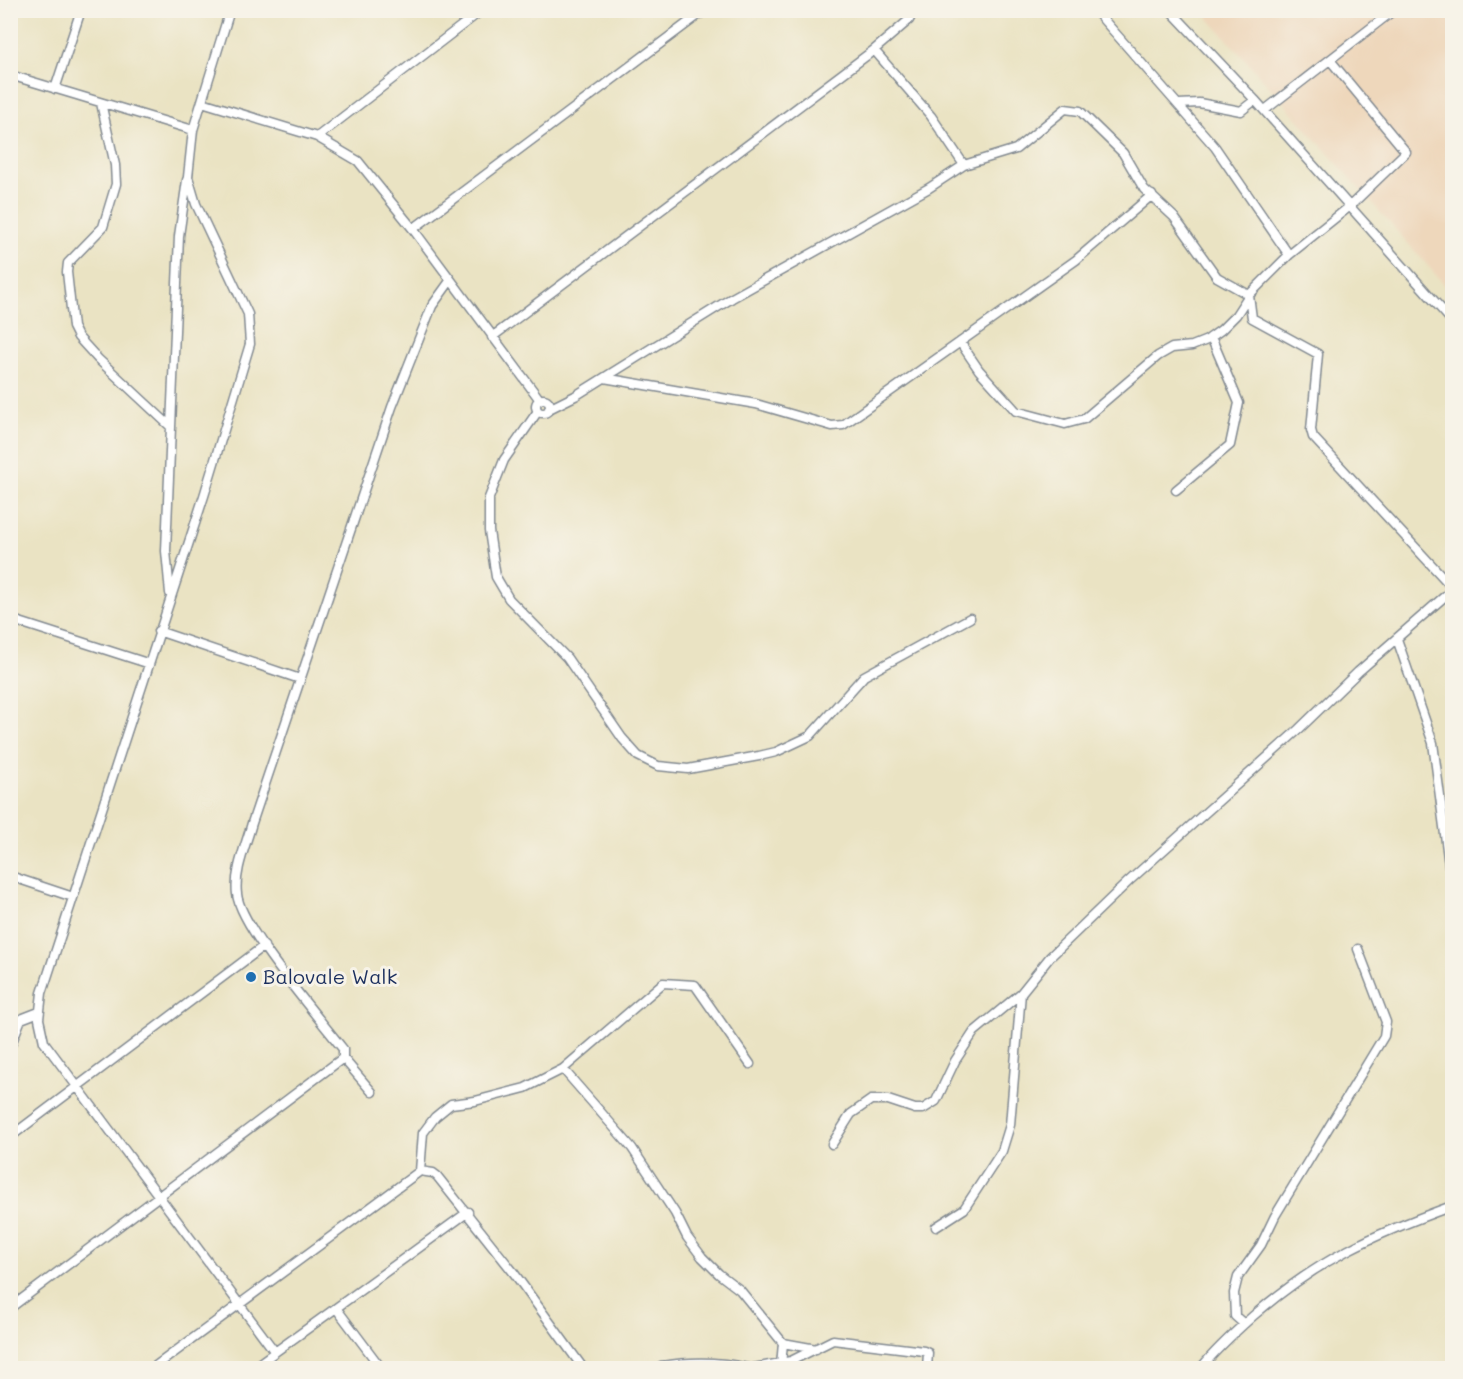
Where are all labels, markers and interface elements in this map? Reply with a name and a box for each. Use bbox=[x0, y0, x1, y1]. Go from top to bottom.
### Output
place label: Balovale Walk bbox=[263, 963, 397, 989]
marker: Balovale Walk bbox=[244, 970, 258, 984]

